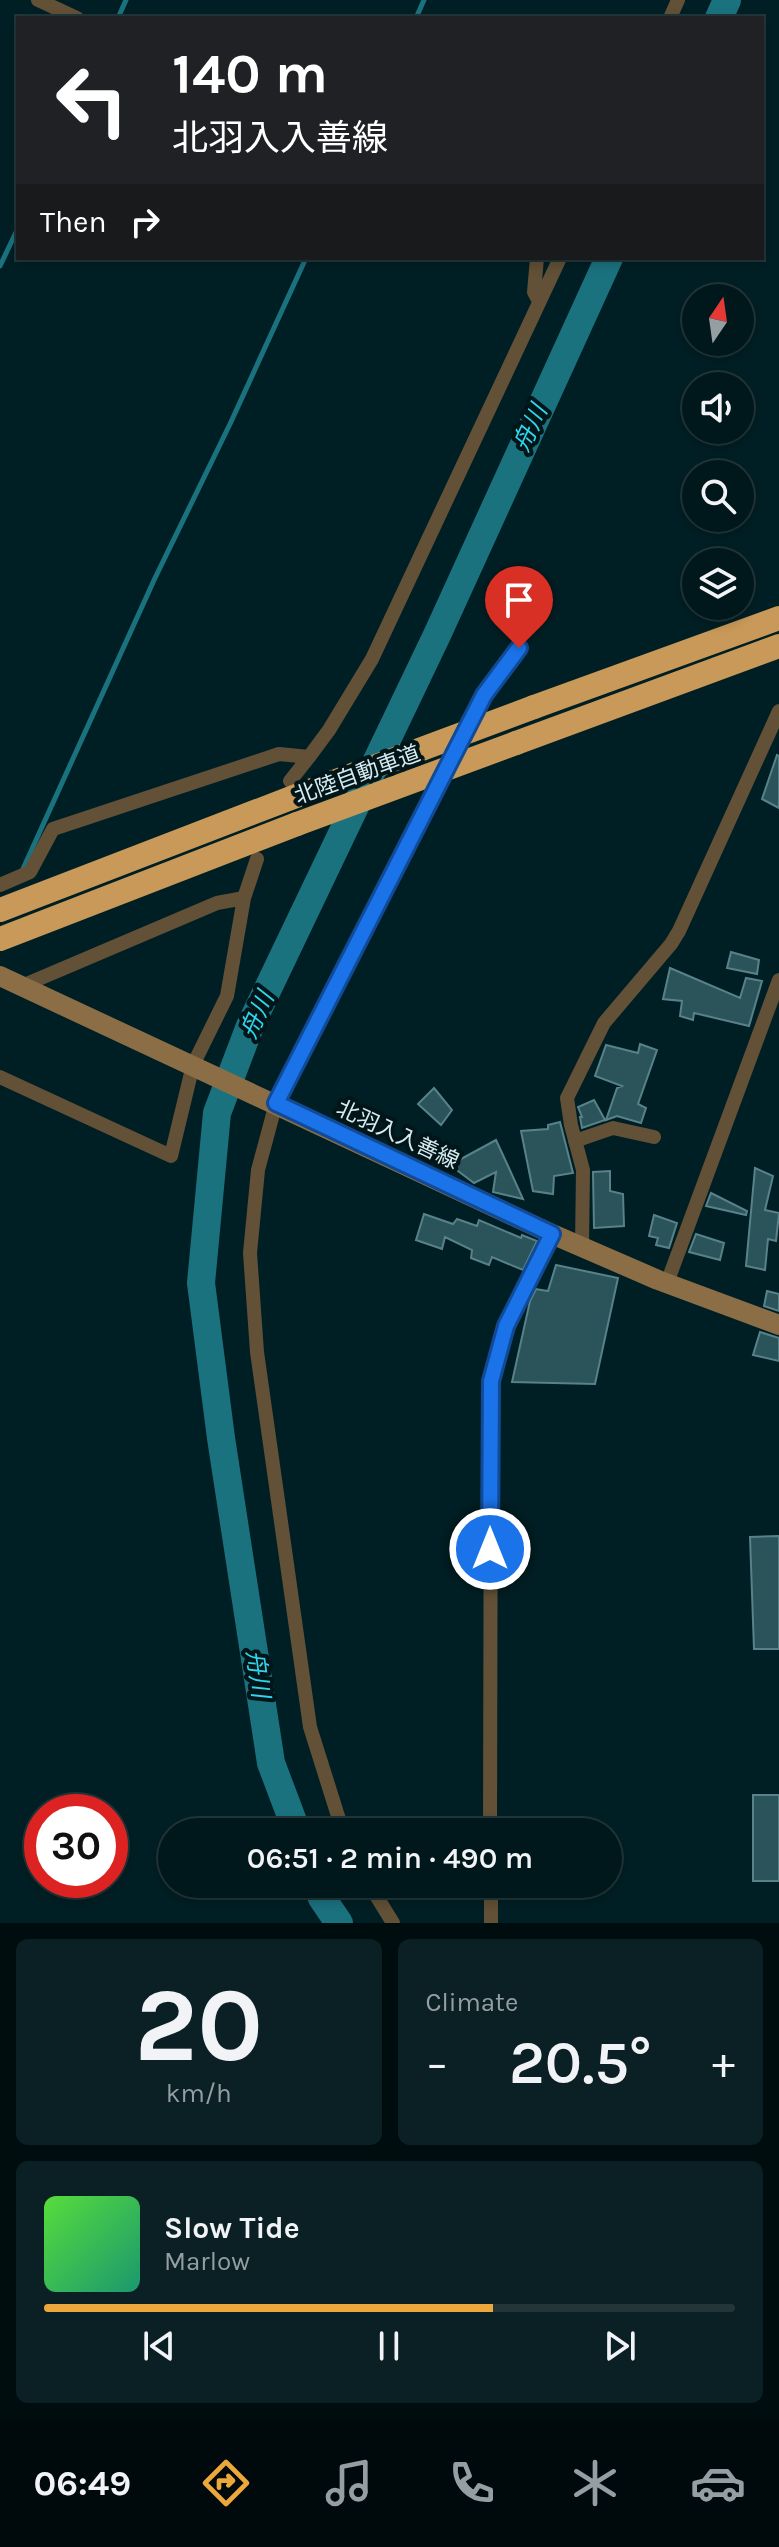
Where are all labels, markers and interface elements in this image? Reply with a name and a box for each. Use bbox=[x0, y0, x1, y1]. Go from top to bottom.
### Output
text: 140 m bbox=[172, 41, 328, 106]
icon: left bbox=[40, 48, 144, 152]
text: 北羽入入善線 bbox=[172, 117, 388, 159]
icon: right bbox=[123, 200, 167, 244]
text: Then bbox=[40, 204, 107, 240]
north arrow bbox=[682, 284, 754, 356]
map controls bbox=[682, 284, 754, 620]
button: sound bbox=[682, 372, 754, 444]
water label: 舟川 bbox=[507, 398, 554, 456]
button: search bbox=[682, 460, 754, 532]
button: layers bbox=[682, 548, 754, 620]
pin bbox=[485, 566, 553, 648]
icon: arrive bbox=[497, 578, 541, 622]
street label: 北陸自動車道 bbox=[291, 740, 424, 810]
water label: 舟川 bbox=[234, 985, 281, 1043]
street label: 北羽入入善線 bbox=[332, 1095, 463, 1175]
position arrow bbox=[448, 1507, 532, 1591]
water label: 舟川 bbox=[241, 1648, 276, 1703]
speed limit sign: 30 bbox=[24, 1794, 128, 1898]
text: 06:51 · 2 min · 490 m bbox=[247, 1840, 533, 1876]
text: 20 bbox=[134, 1965, 263, 2086]
text: Climate bbox=[426, 1987, 518, 2018]
text: 20.5° bbox=[509, 2028, 652, 2098]
text: − bbox=[426, 2038, 449, 2089]
text: + bbox=[712, 2038, 735, 2089]
text: km/h bbox=[166, 2078, 232, 2109]
text: Slow Tide bbox=[164, 2210, 300, 2246]
text: Marlow bbox=[164, 2246, 250, 2277]
icon: previous bbox=[137, 2324, 181, 2368]
icon: pause bbox=[367, 2324, 411, 2368]
icon: next bbox=[598, 2324, 642, 2368]
icon: directions bbox=[198, 2455, 254, 2511]
icon: music bbox=[321, 2455, 377, 2511]
icon: phone bbox=[444, 2455, 500, 2511]
icon: climate bbox=[567, 2455, 623, 2511]
icon: car bbox=[690, 2455, 746, 2511]
text: 06:49 bbox=[33, 2462, 131, 2504]

